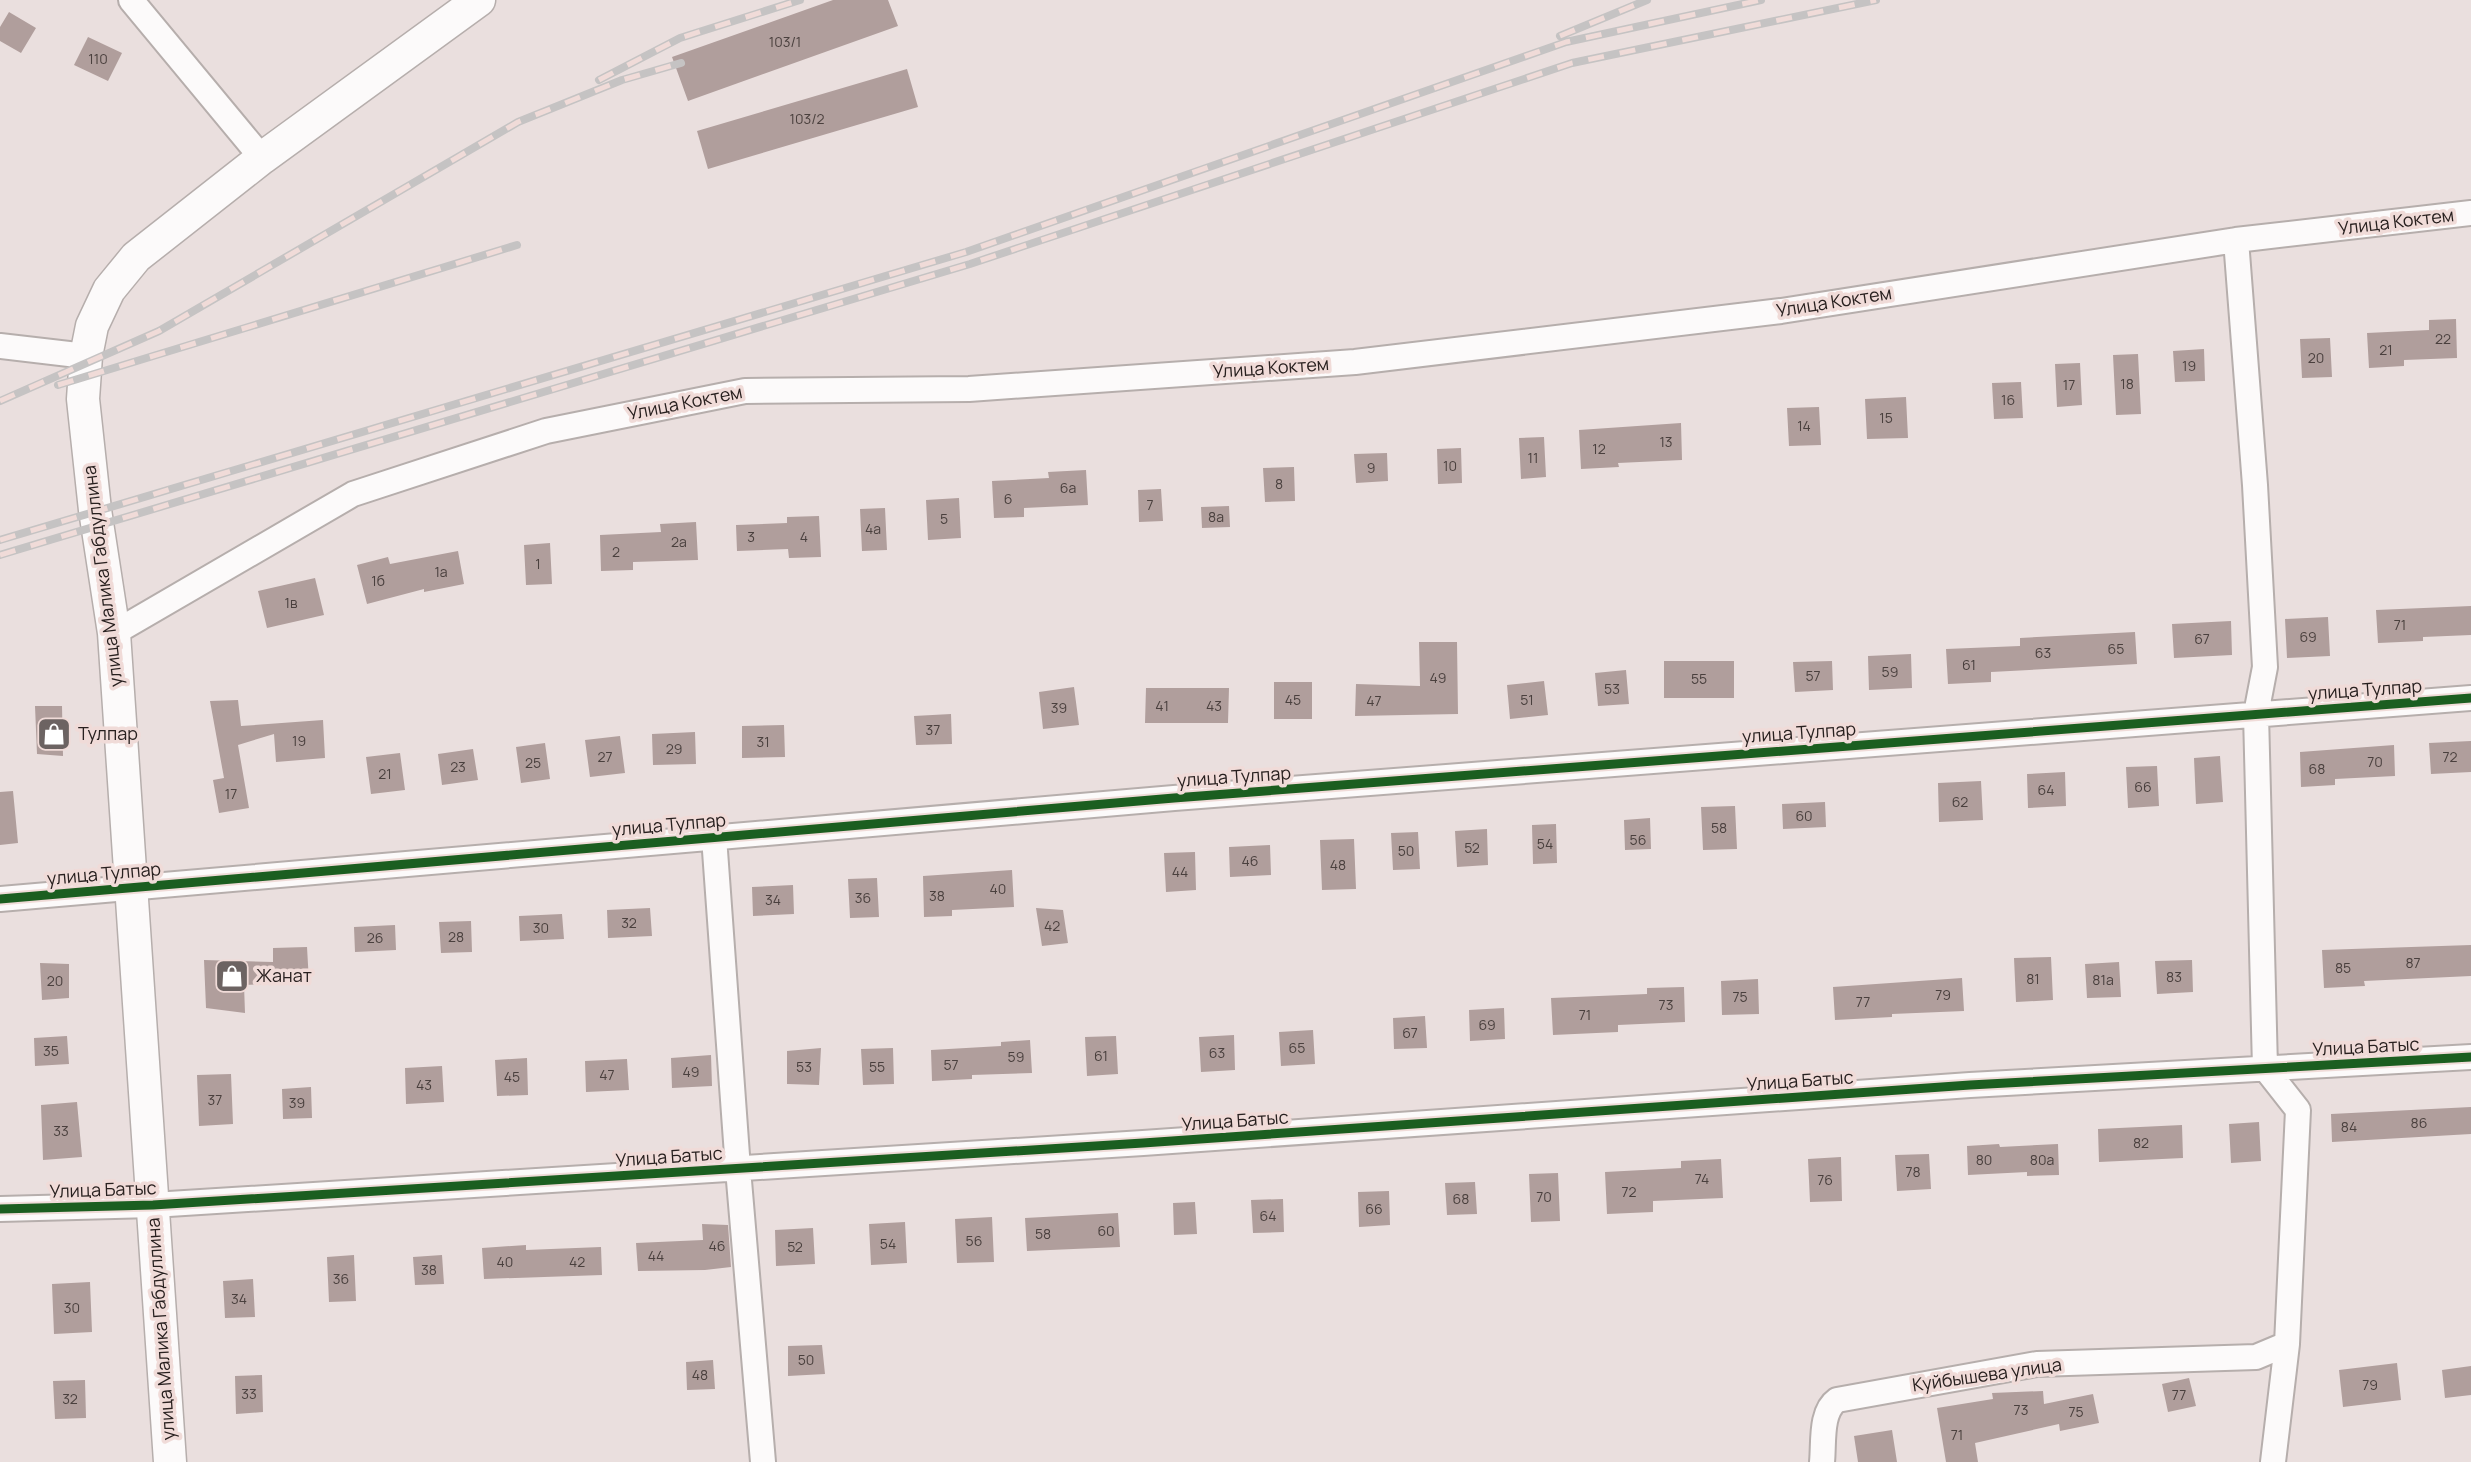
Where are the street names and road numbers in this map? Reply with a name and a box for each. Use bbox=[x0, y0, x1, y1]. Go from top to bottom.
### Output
street label: Улица Коктем bbox=[2337, 202, 2455, 240]
street label: Улица Коктем bbox=[1774, 280, 1893, 322]
street label: Улица Коктем bbox=[1212, 351, 1330, 383]
street label: Улица Коктем bbox=[625, 379, 744, 425]
street label: улица Малика Габдуллина bbox=[77, 464, 128, 688]
street label: улица Тулпар bbox=[2307, 673, 2423, 705]
street label: улица Тулпар bbox=[1741, 716, 1857, 748]
street label: улица Тулпар bbox=[1176, 760, 1292, 792]
street label: улица Тулпар bbox=[611, 807, 727, 841]
street label: улица Тулпар bbox=[46, 856, 162, 890]
street label: Улица Батыс bbox=[2312, 1031, 2420, 1061]
street label: Улица Батыс bbox=[1746, 1064, 1854, 1096]
street label: Улица Батыс bbox=[1181, 1104, 1289, 1136]
street label: Улица Батыс bbox=[615, 1140, 723, 1172]
street label: Улица Батыс bbox=[49, 1175, 157, 1203]
street label: улица Малика Габдуллина bbox=[140, 1217, 180, 1441]
street label: Куйбышева улица bbox=[1911, 1352, 2063, 1396]

